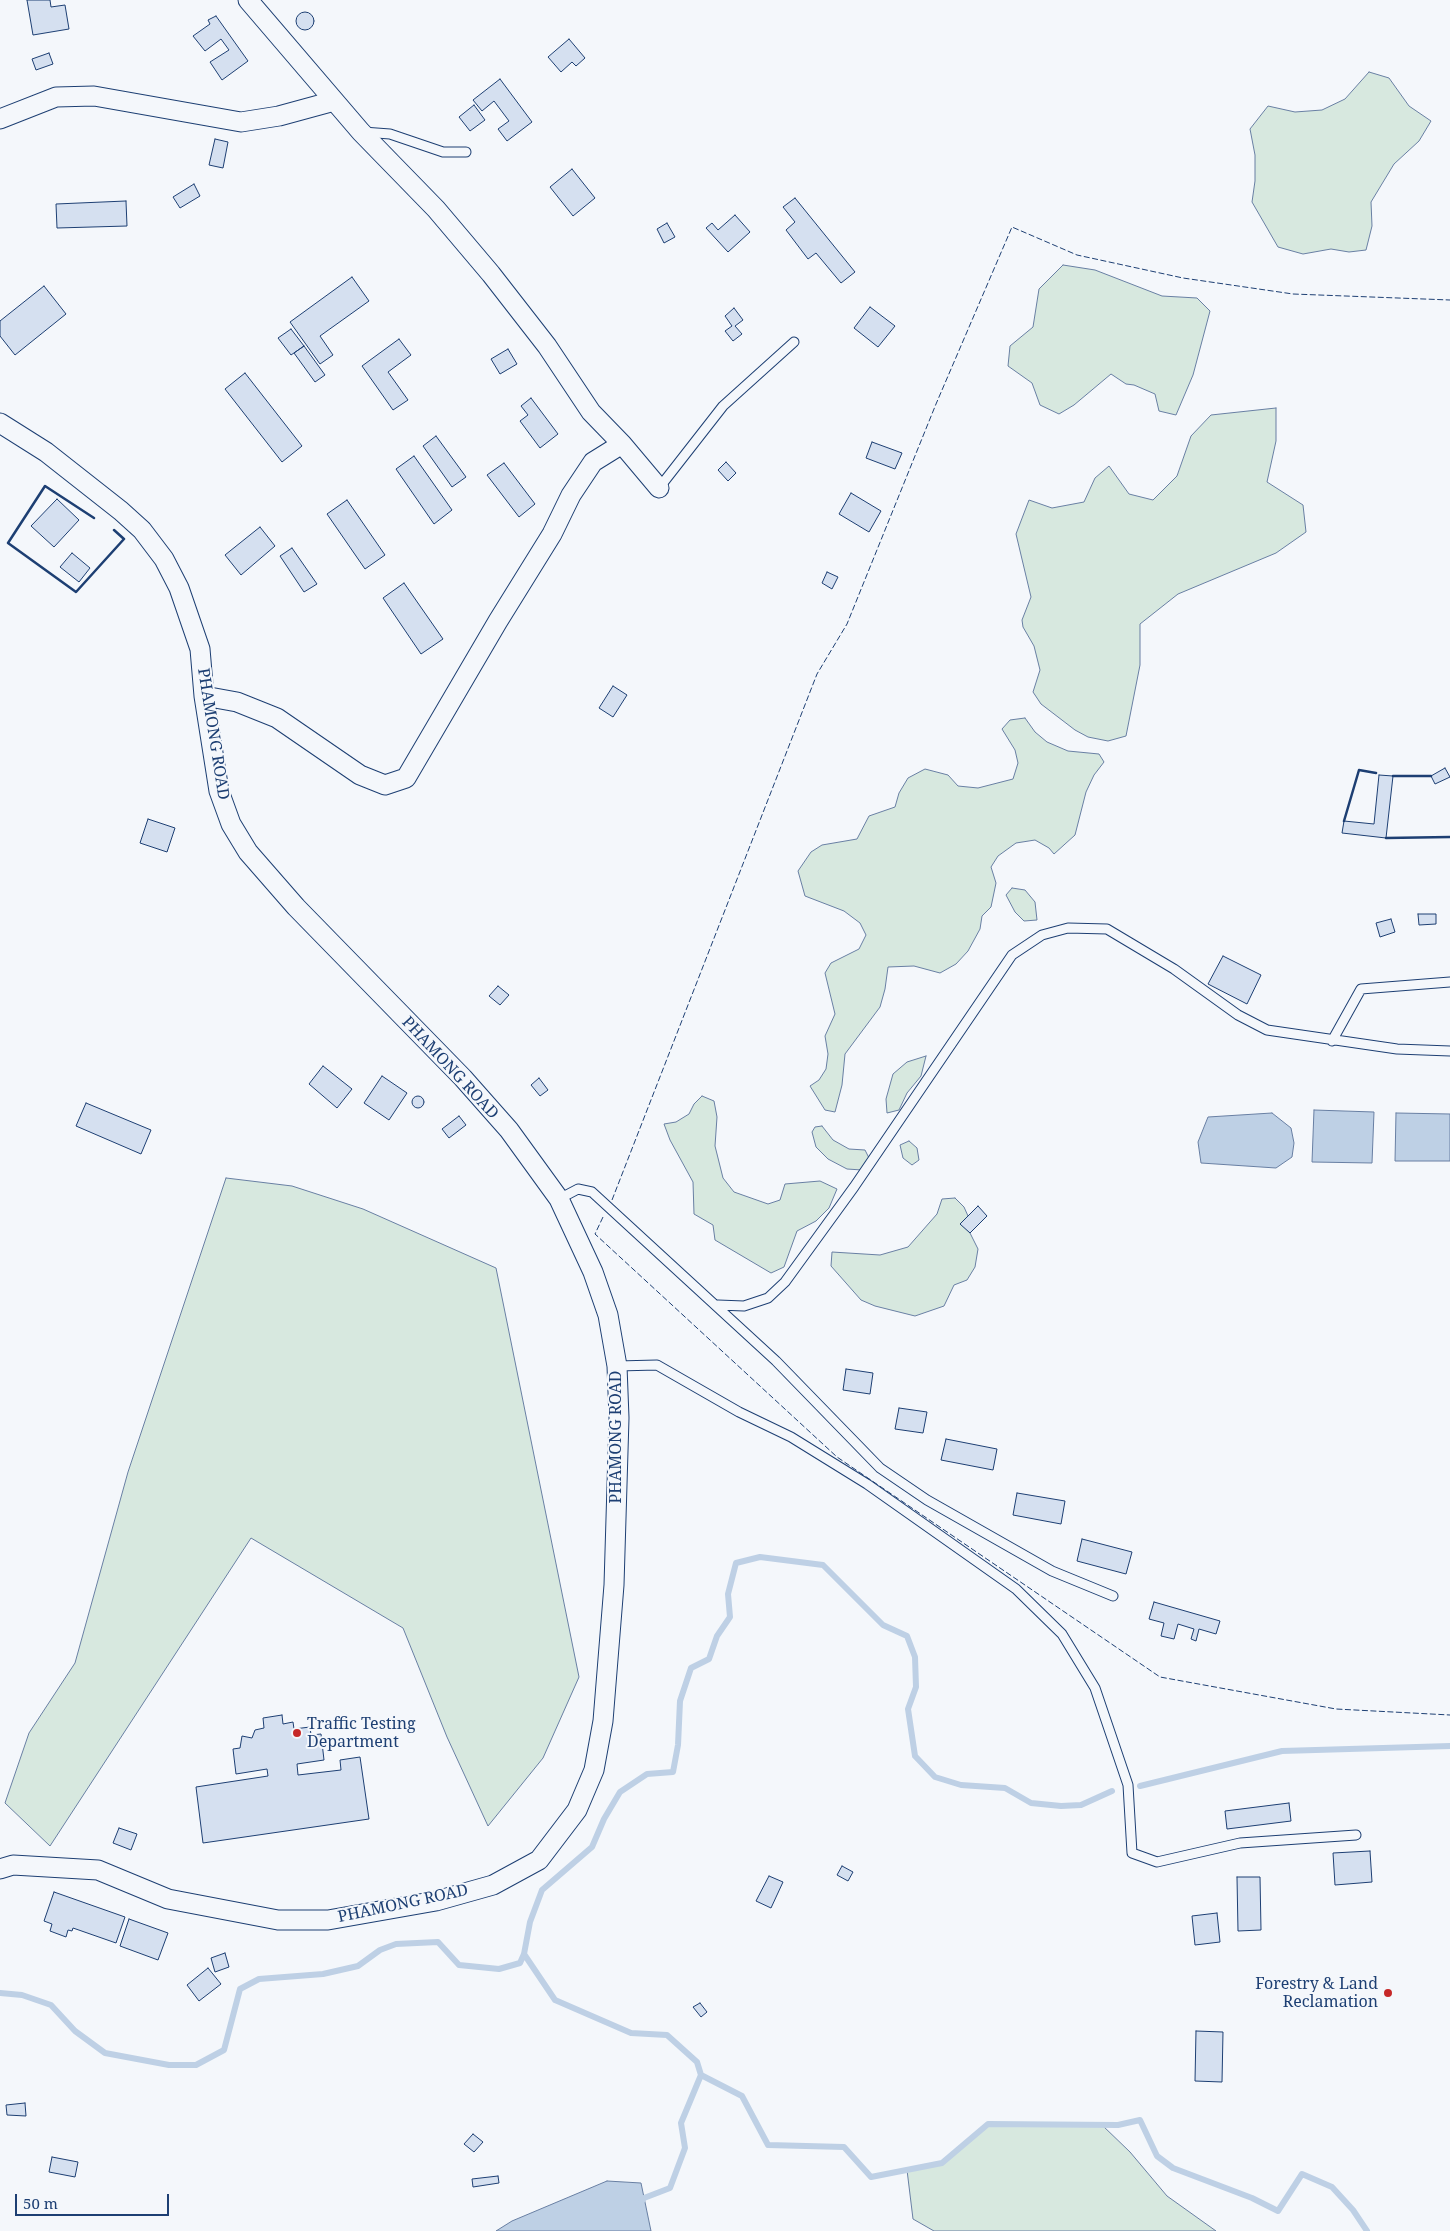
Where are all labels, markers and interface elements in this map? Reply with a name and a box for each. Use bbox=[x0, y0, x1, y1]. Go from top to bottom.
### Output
street label: PHAMONG ROAD bbox=[193, 667, 233, 801]
street label: PHAMONG ROAD bbox=[398, 1013, 502, 1123]
street label: PHAMONG ROAD bbox=[606, 1371, 626, 1503]
place label: Traffic Testing Department bbox=[307, 1714, 416, 1752]
marker: Traffic Testing Department bbox=[291, 1727, 303, 1739]
street label: PHAMONG ROAD bbox=[336, 1881, 470, 1927]
place label: Forestry & Land Reclamation bbox=[1255, 1974, 1378, 2012]
marker: Forestry & Land Reclamation bbox=[1382, 1987, 1394, 1999]
scale bar bbox=[18, 2184, 171, 2216]
text: 50 m bbox=[23, 2193, 58, 2213]

